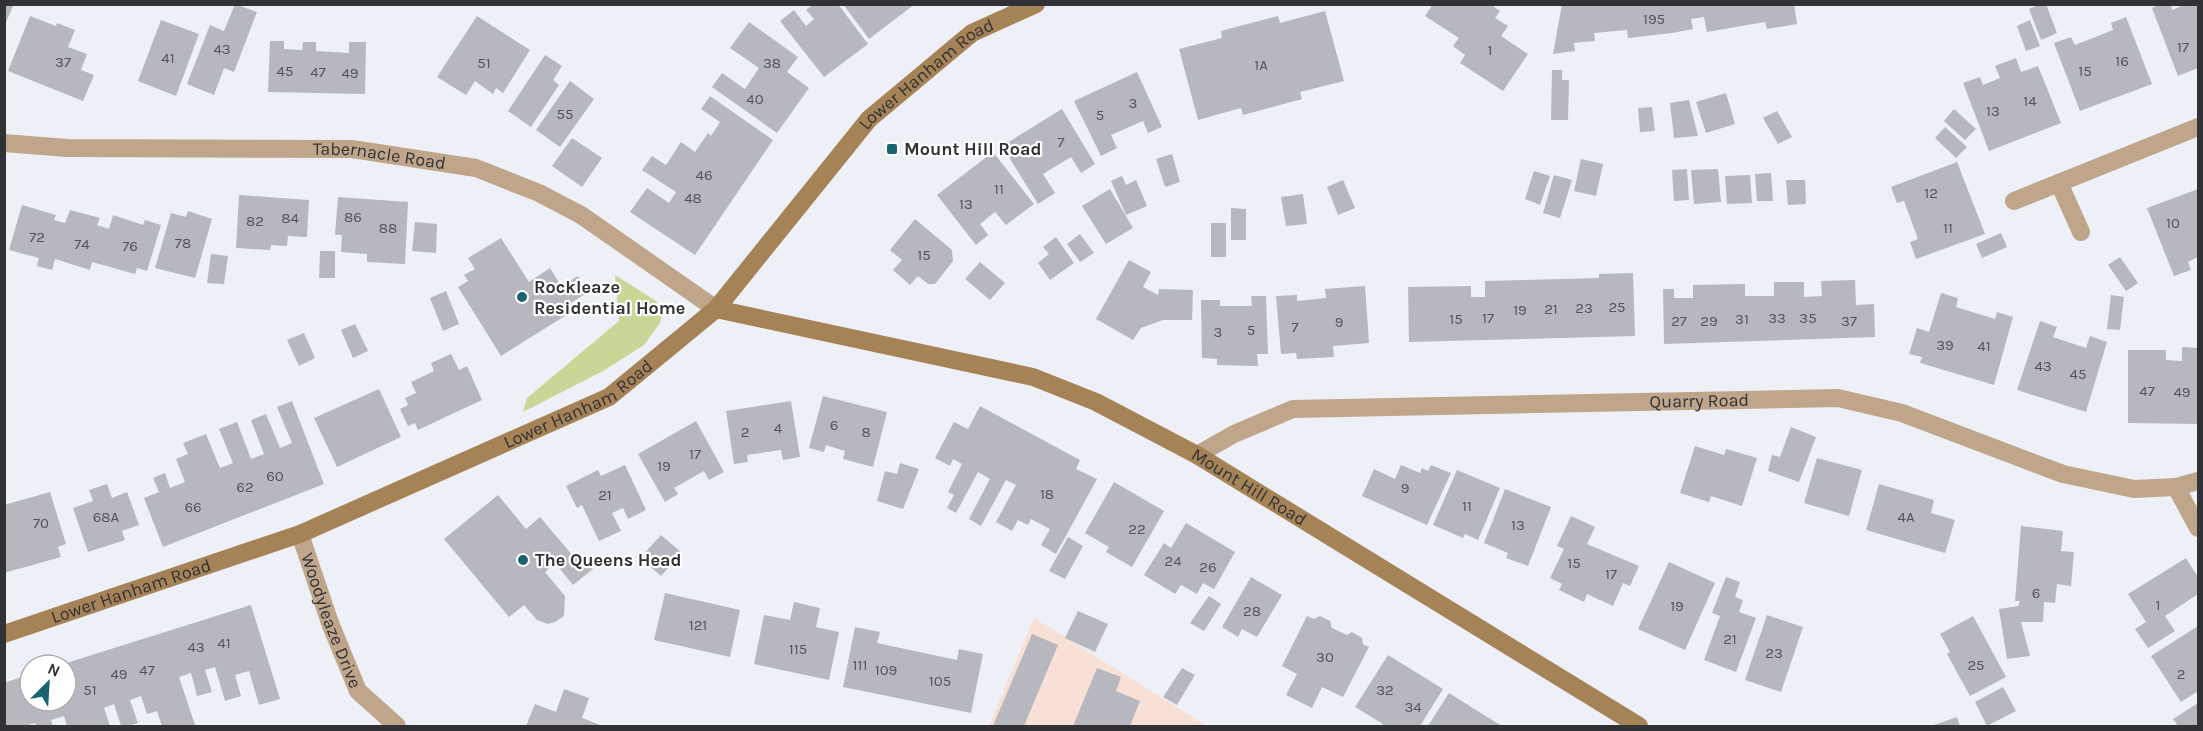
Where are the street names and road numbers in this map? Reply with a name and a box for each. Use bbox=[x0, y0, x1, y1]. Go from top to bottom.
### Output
street label: Lower Hanham Road bbox=[854, 14, 997, 134]
street label: Tabernacle Road bbox=[313, 138, 447, 174]
street label: Lower Hanham Road bbox=[500, 355, 657, 453]
street label: Quarry Road bbox=[1649, 389, 1749, 413]
street label: Mount Hill Road bbox=[1187, 443, 1311, 531]
street label: Woodyleaze Drive bbox=[296, 550, 367, 691]
street label: Lower Hanham Road bbox=[48, 554, 214, 628]

